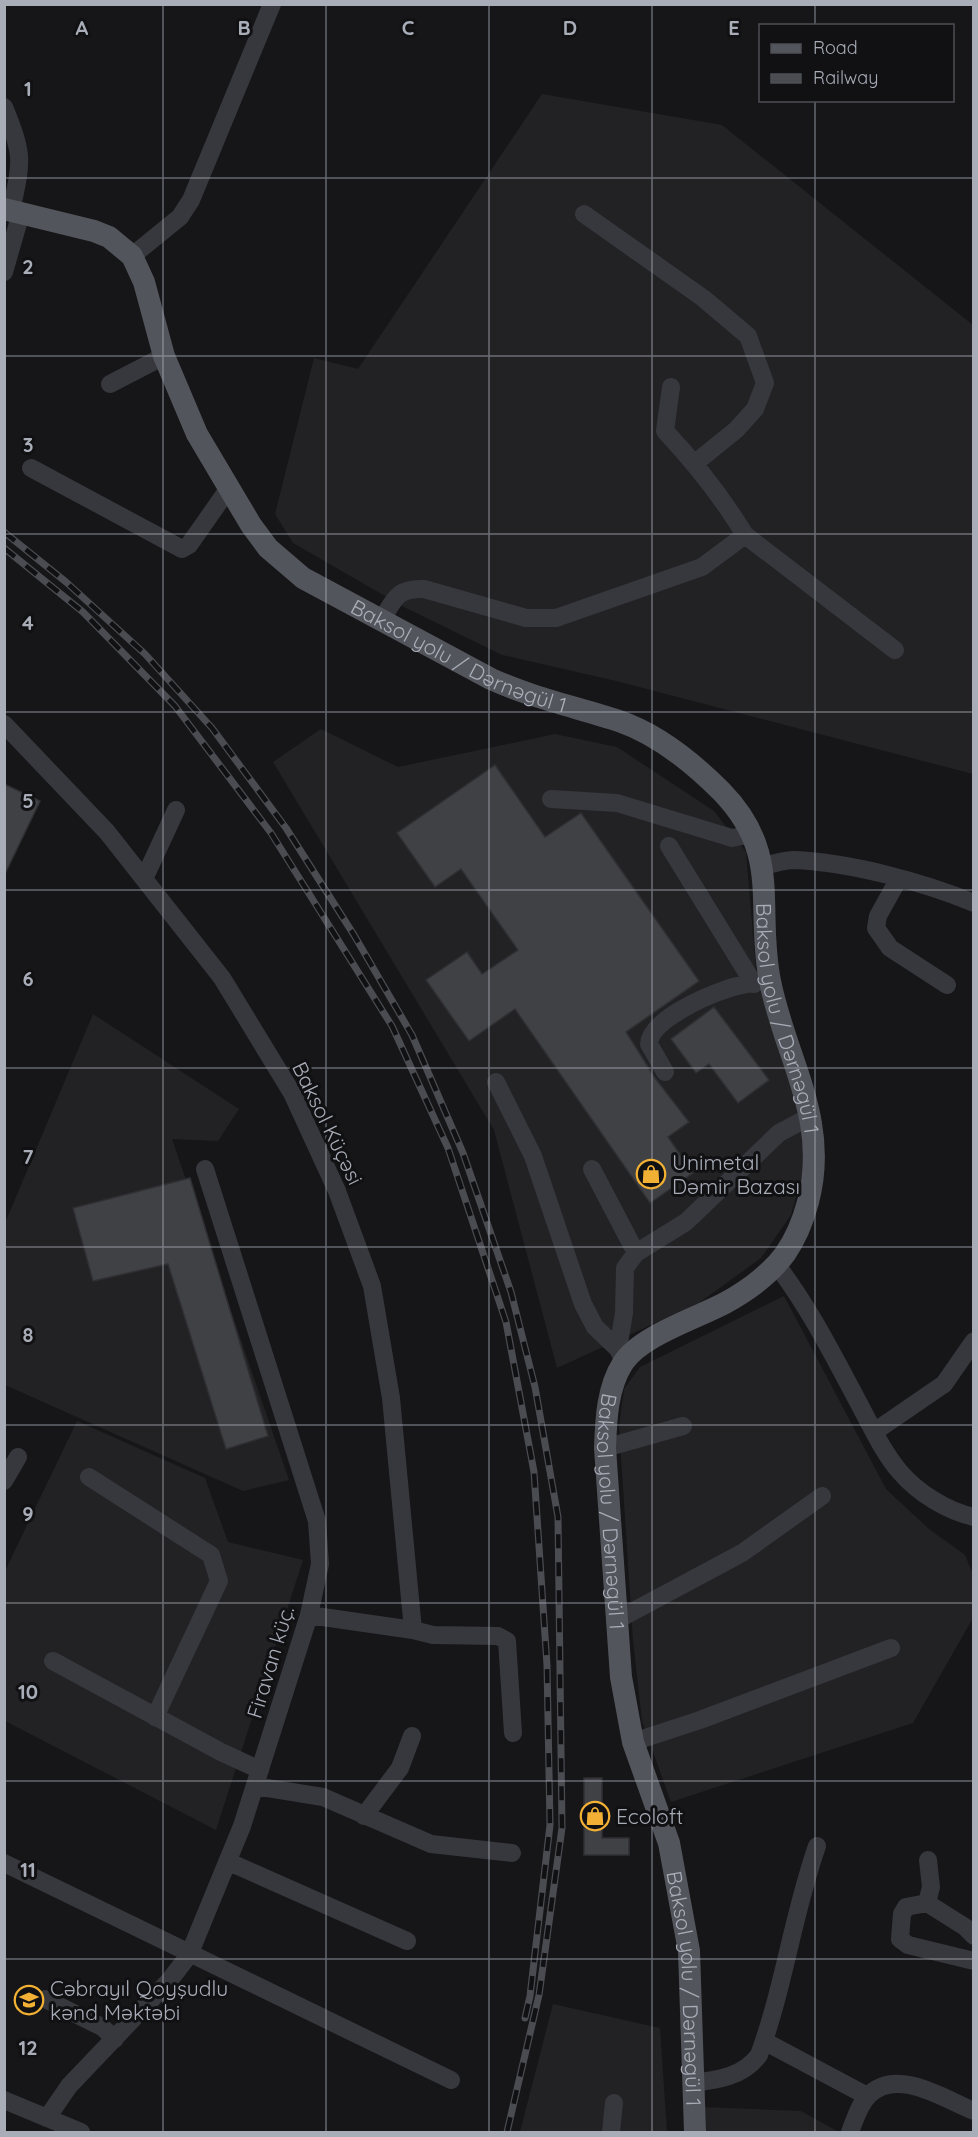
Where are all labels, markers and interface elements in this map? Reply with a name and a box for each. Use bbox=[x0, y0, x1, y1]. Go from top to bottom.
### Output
text: A bbox=[76, 15, 89, 40]
text: B bbox=[237, 15, 251, 40]
text: C bbox=[402, 15, 415, 40]
text: D bbox=[563, 15, 577, 40]
text: E bbox=[728, 15, 740, 40]
legend bbox=[759, 24, 954, 102]
text: Road bbox=[813, 36, 858, 59]
text: Railway bbox=[813, 66, 879, 89]
text: 1 bbox=[24, 76, 32, 101]
text: 2 bbox=[22, 254, 34, 279]
text: 3 bbox=[23, 432, 33, 457]
street label: Baksol yolu / Dərnəgül 1 bbox=[347, 593, 570, 718]
text: 4 bbox=[22, 610, 34, 635]
text: 5 bbox=[22, 788, 34, 813]
street label: Baksol yolu / Dərnəgül 1 bbox=[751, 903, 825, 1135]
text: 6 bbox=[22, 966, 34, 991]
street label: Baksol Küçəsi bbox=[287, 1057, 369, 1189]
text: 7 bbox=[23, 1144, 34, 1169]
place label: Unimetal Dəmir Bazası bbox=[672, 1149, 800, 1199]
shop icon: Unimetal Dəmir Bazası bbox=[635, 1158, 667, 1190]
text: 8 bbox=[23, 1322, 34, 1347]
street label: Baksol yolu / Dərnəgül 1 bbox=[592, 1391, 631, 1631]
text: 9 bbox=[22, 1501, 34, 1526]
street label: Firavan küç. bbox=[241, 1603, 299, 1721]
text: 10 bbox=[18, 1679, 38, 1704]
shop icon: Ecoloft bbox=[579, 1800, 611, 1832]
place label: Ecoloft bbox=[616, 1803, 683, 1829]
text: 11 bbox=[20, 1857, 36, 1882]
street label: Baksol yolu / Dərnəgül 1 bbox=[661, 1869, 707, 2107]
place label: Cəbrayıl Qoyşudlu kənd Məktəbi bbox=[50, 1975, 228, 2025]
school or university icon: Cəbrayıl Qoyşudlu kənd Məktəbi bbox=[13, 1984, 45, 2016]
text: 12 bbox=[18, 2035, 38, 2060]

